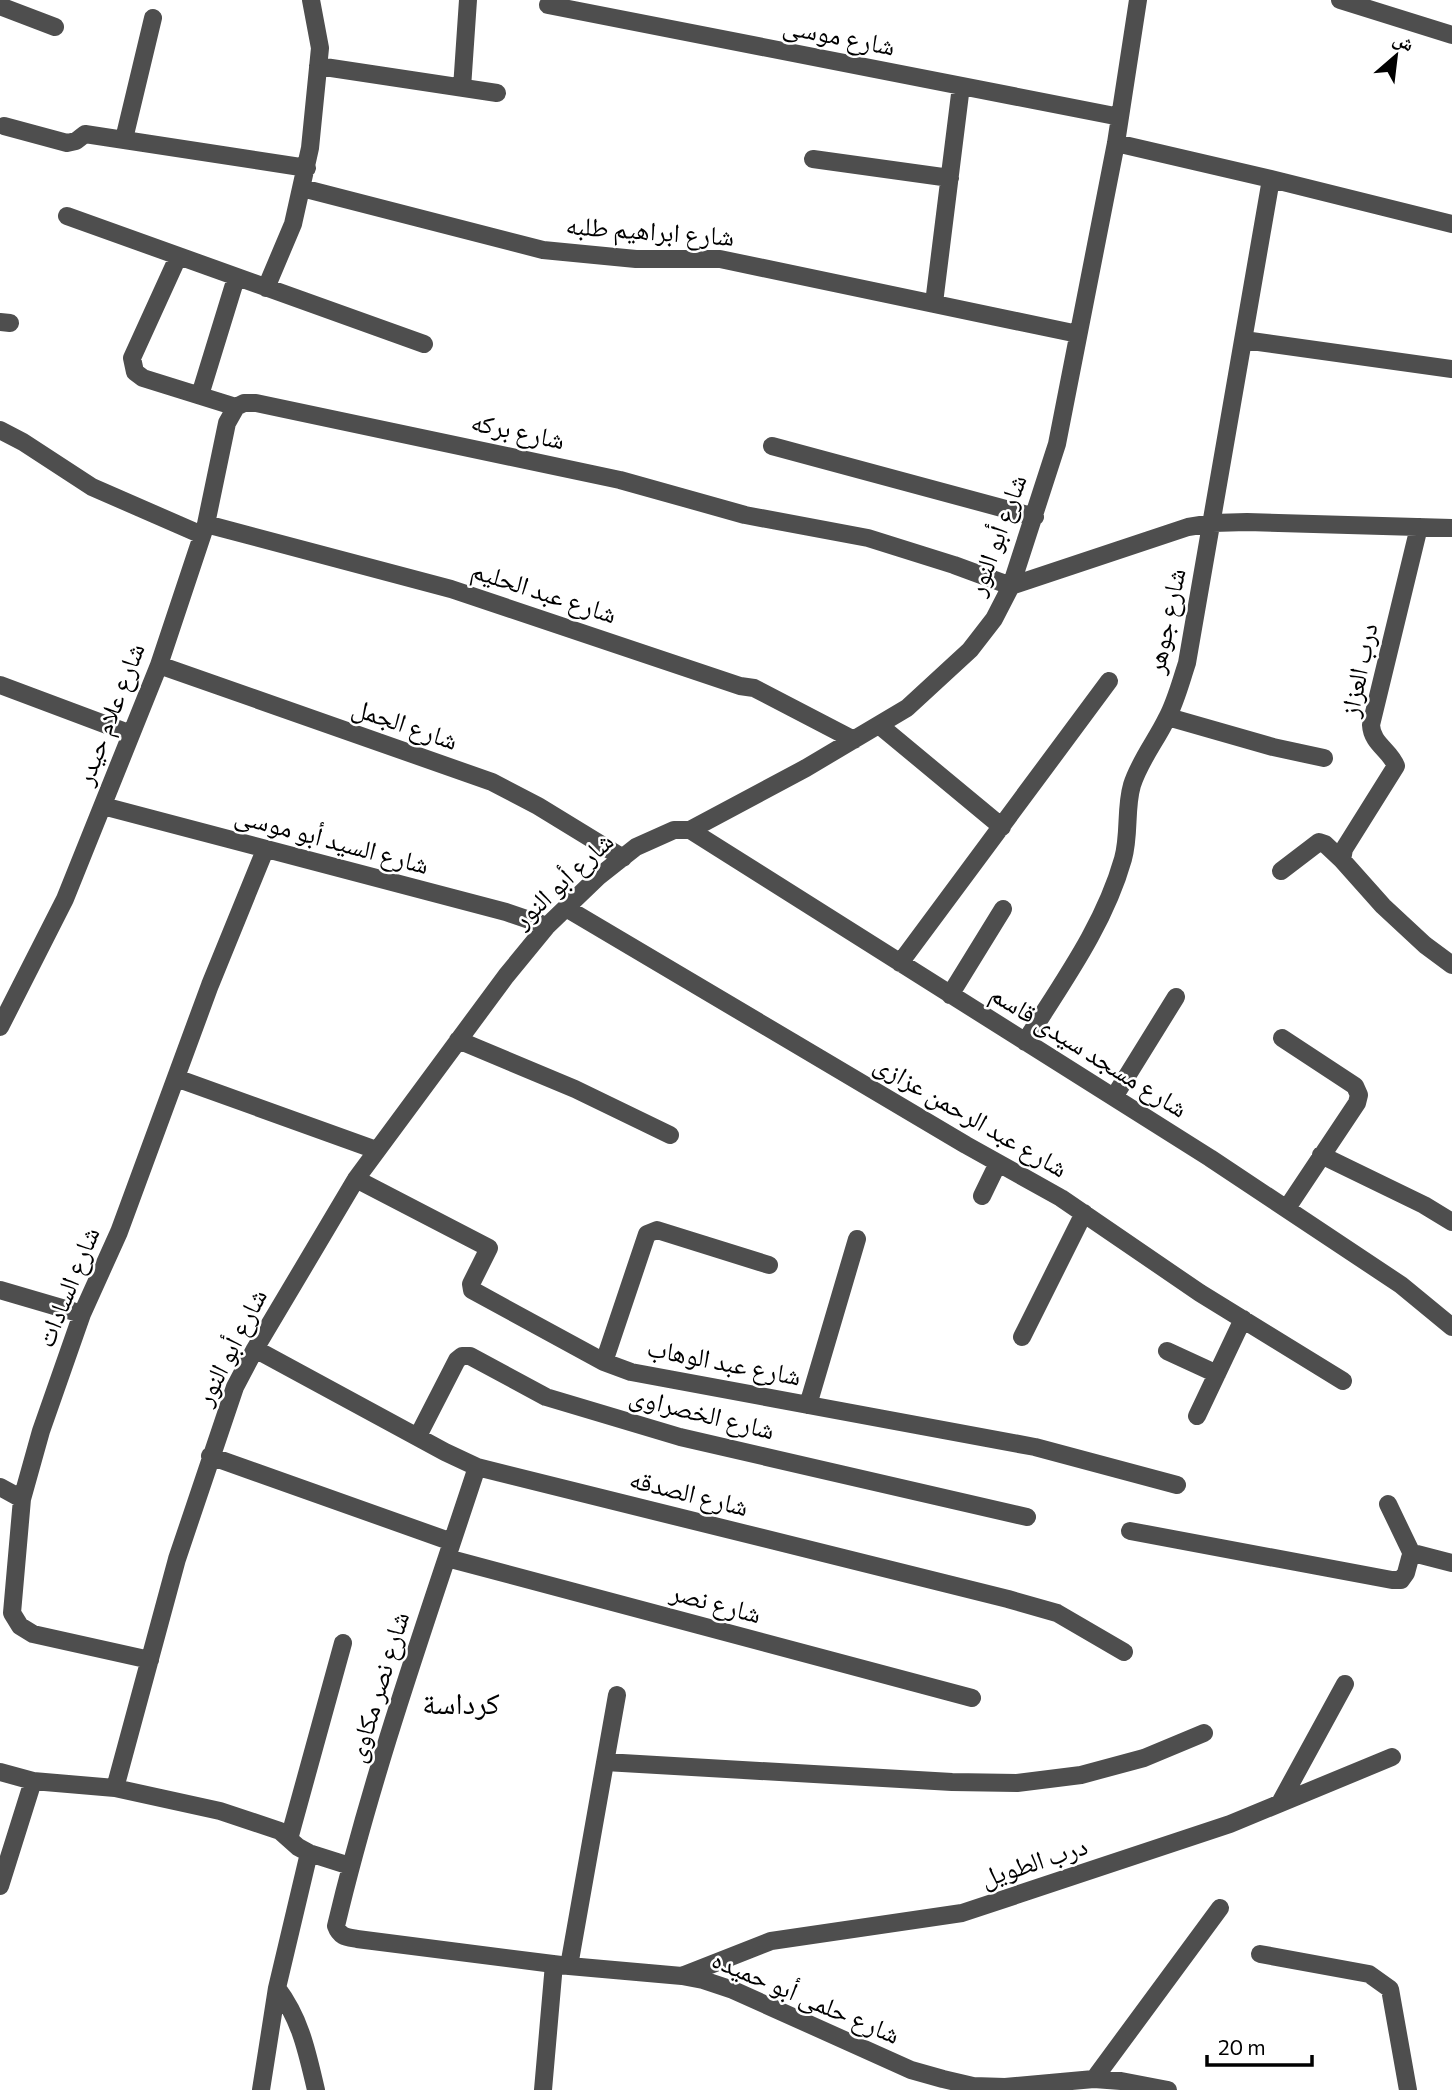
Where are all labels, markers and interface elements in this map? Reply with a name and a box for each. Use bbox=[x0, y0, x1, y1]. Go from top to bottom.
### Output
street label: شارع موسى bbox=[780, 8, 898, 63]
north arrow bbox=[1361, 21, 1431, 91]
text: ش bbox=[1389, 26, 1419, 56]
street label: شارع ابراهيم طلبه bbox=[565, 208, 735, 254]
street label: شارع بركه bbox=[468, 405, 568, 456]
street label: شارع أبو النور bbox=[959, 470, 1034, 601]
street label: شارع عبد الحليم bbox=[467, 553, 621, 631]
street label: شارع جوهر bbox=[1138, 565, 1193, 678]
street label: درب العزاز bbox=[1332, 620, 1384, 721]
street label: شارع علام حيدر bbox=[67, 638, 154, 791]
street label: شارع الجمل bbox=[348, 690, 462, 757]
street label: شارع السيد أبو موسى bbox=[232, 798, 433, 881]
street label: شارع أبو النور bbox=[504, 824, 620, 935]
street label: شارع مسجد سيدى قاسم bbox=[984, 977, 1194, 1125]
street label: شارع عبد الرحمن عزازى bbox=[869, 1047, 1074, 1184]
street label: شارع السادات bbox=[28, 1222, 107, 1352]
street label: شارع أبو النور bbox=[187, 1283, 274, 1411]
street label: شارع عبد الوهاب bbox=[644, 1330, 804, 1393]
street label: شارع الخصراوى bbox=[626, 1379, 778, 1446]
street label: شارع الصدقه bbox=[626, 1462, 752, 1523]
street label: شارع نصر bbox=[666, 1574, 765, 1630]
street label: شارع نصر مكاوى bbox=[339, 1607, 416, 1766]
district label: كرداسة bbox=[422, 1683, 500, 1720]
street label: درب الطويل bbox=[976, 1829, 1091, 1894]
street label: شارع حلمى أبو حميده bbox=[707, 1942, 905, 2051]
scale bar bbox=[1207, 2024, 1312, 2068]
text: 20 m bbox=[1218, 2034, 1266, 2059]

